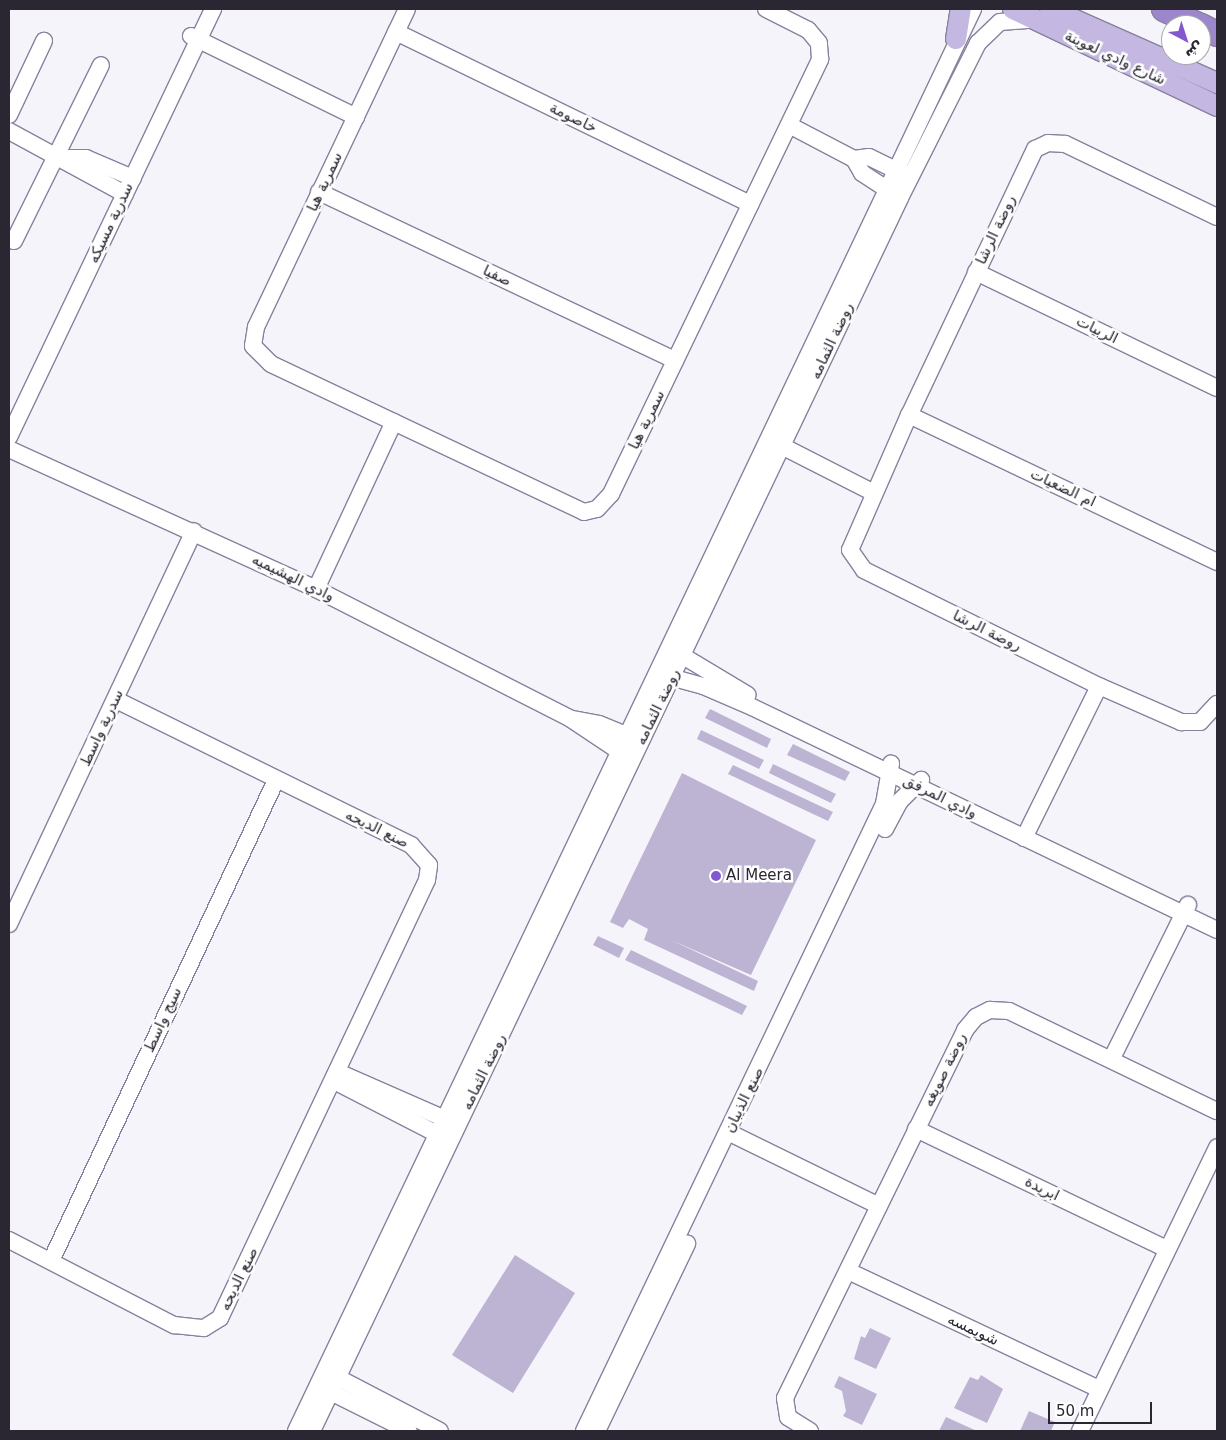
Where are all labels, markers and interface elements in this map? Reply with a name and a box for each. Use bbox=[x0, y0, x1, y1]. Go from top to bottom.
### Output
north arrow bbox=[1161, 15, 1211, 65]
street label: شارع وادي لعوينة bbox=[1062, 27, 1168, 89]
text: ش bbox=[1182, 38, 1208, 63]
street label: خاصومة bbox=[546, 99, 600, 137]
street label: سمرية هيا bbox=[303, 149, 347, 215]
street label: سدرية مسيكه bbox=[84, 180, 138, 266]
street label: روضة الرشا bbox=[972, 193, 1020, 267]
street label: صفيا bbox=[480, 262, 514, 290]
street label: روضة الثمامه bbox=[806, 300, 858, 382]
street label: الربيات bbox=[1073, 312, 1121, 348]
street label: سمرية هيا bbox=[625, 388, 669, 452]
street label: ام الضعيات bbox=[1027, 465, 1099, 511]
street label: وادي الهشيميه bbox=[249, 550, 337, 606]
street label: روضة الرشا bbox=[950, 607, 1024, 655]
street label: روضة الثمامه bbox=[632, 666, 684, 748]
street label: سدرية واسط bbox=[76, 687, 128, 769]
street label: وادي المرفق bbox=[900, 771, 980, 823]
street label: صنع الديحه bbox=[342, 806, 412, 852]
place label: Al Meera bbox=[726, 867, 792, 885]
marker: Al Meera bbox=[710, 870, 722, 882]
street label: سيج واسط bbox=[140, 985, 186, 1055]
street label: روضة صويغه bbox=[919, 1030, 971, 1110]
street label: روضة الثمامه bbox=[458, 1031, 510, 1113]
street label: صنع الذيبان bbox=[720, 1064, 768, 1136]
street label: ابريدة bbox=[1022, 1173, 1062, 1205]
street label: صنع الديحه bbox=[216, 1244, 262, 1314]
street label: شويمسه bbox=[944, 1310, 1002, 1350]
scale bar bbox=[1051, 1392, 1155, 1424]
text: 50 m bbox=[1056, 1402, 1094, 1420]

